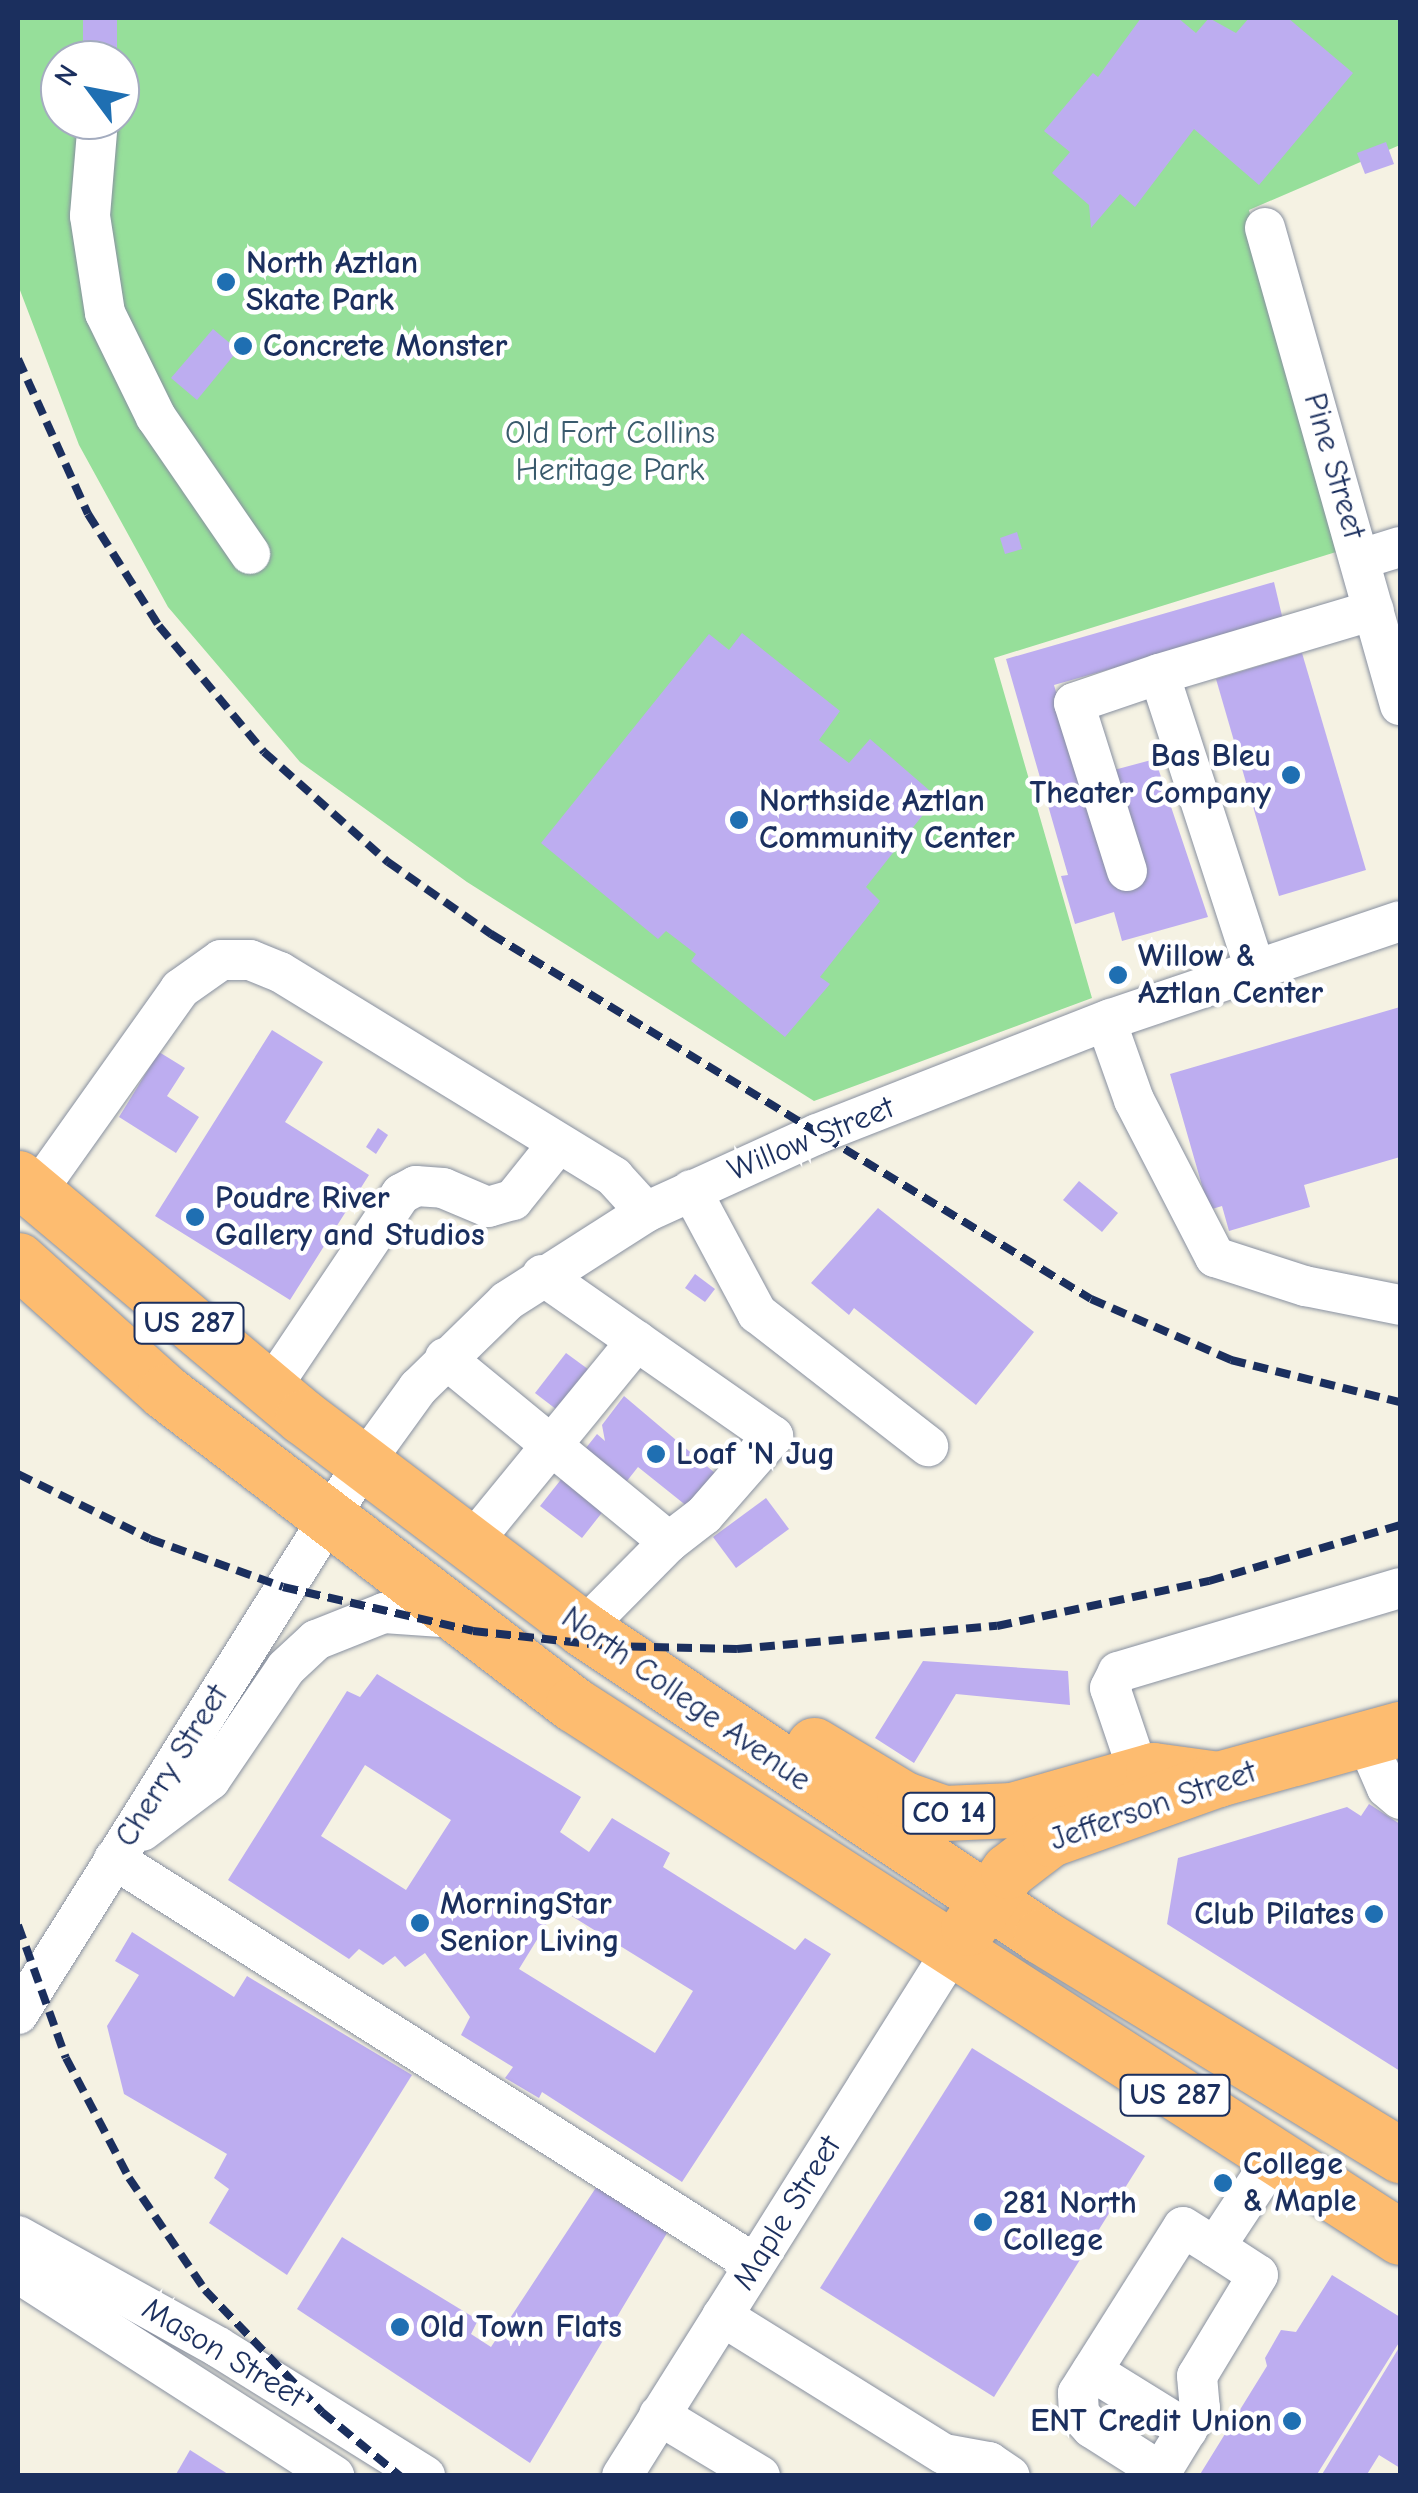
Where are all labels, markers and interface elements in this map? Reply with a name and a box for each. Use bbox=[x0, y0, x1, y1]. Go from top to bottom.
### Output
north arrow bbox=[40, 40, 140, 140]
text: N bbox=[48, 59, 85, 91]
place label: North Aztlan Skate Park bbox=[246, 245, 418, 320]
marker: North Aztlan Skate Park bbox=[215, 271, 237, 293]
place label: Concrete Monster bbox=[263, 327, 507, 365]
marker: Concrete Monster bbox=[232, 335, 254, 357]
street label: Pine Street bbox=[1295, 389, 1373, 543]
park label: Old Fort Collins Heritage Park bbox=[505, 415, 715, 490]
place label: Bas Bleu Theater Company bbox=[1029, 738, 1271, 813]
marker: Bas Bleu Theater Company bbox=[1280, 764, 1302, 786]
place label: Northside Aztlan Community Center bbox=[759, 783, 1015, 858]
marker: Northside Aztlan Community Center bbox=[728, 809, 750, 831]
place label: Willow & Aztlan Center bbox=[1138, 938, 1323, 1013]
marker: Willow & Aztlan Center bbox=[1107, 964, 1129, 986]
street label: Willow Street bbox=[722, 1088, 900, 1190]
place label: Poudre River Gallery and Studios bbox=[215, 1180, 485, 1255]
marker: Poudre River Gallery and Studios bbox=[184, 1206, 206, 1228]
road number: US 287 bbox=[132, 1298, 246, 1348]
place label: Loaf 'N Jug bbox=[676, 1435, 835, 1473]
marker: Loaf 'N Jug bbox=[645, 1443, 667, 1465]
street label: North College Avenue bbox=[554, 1599, 818, 1799]
street label: Cherry Street bbox=[107, 1678, 237, 1854]
street label: Jefferson Street bbox=[1045, 1753, 1261, 1859]
road number: CO 14 bbox=[902, 1788, 996, 1838]
place label: MorningStar Senior Living bbox=[440, 1886, 620, 1961]
place label: Club Pilates bbox=[1194, 1895, 1354, 1933]
marker: Club Pilates bbox=[1363, 1903, 1385, 1925]
marker: MorningStar Senior Living bbox=[409, 1912, 431, 1934]
road number: US 287 bbox=[1118, 2070, 1232, 2120]
street label: Maple Street bbox=[725, 2129, 849, 2297]
place label: College & Maple bbox=[1243, 2146, 1356, 2221]
marker: College & Maple bbox=[1212, 2172, 1234, 2194]
place label: 281 North College bbox=[1003, 2185, 1137, 2260]
marker: 281 North College bbox=[972, 2211, 994, 2233]
street label: Mason Street bbox=[135, 2290, 311, 2416]
place label: Old Town Flats bbox=[420, 2308, 622, 2346]
marker: Old Town Flats bbox=[389, 2316, 411, 2338]
place label: ENT Credit Union bbox=[1030, 2402, 1272, 2440]
marker: ENT Credit Union bbox=[1281, 2410, 1303, 2432]

